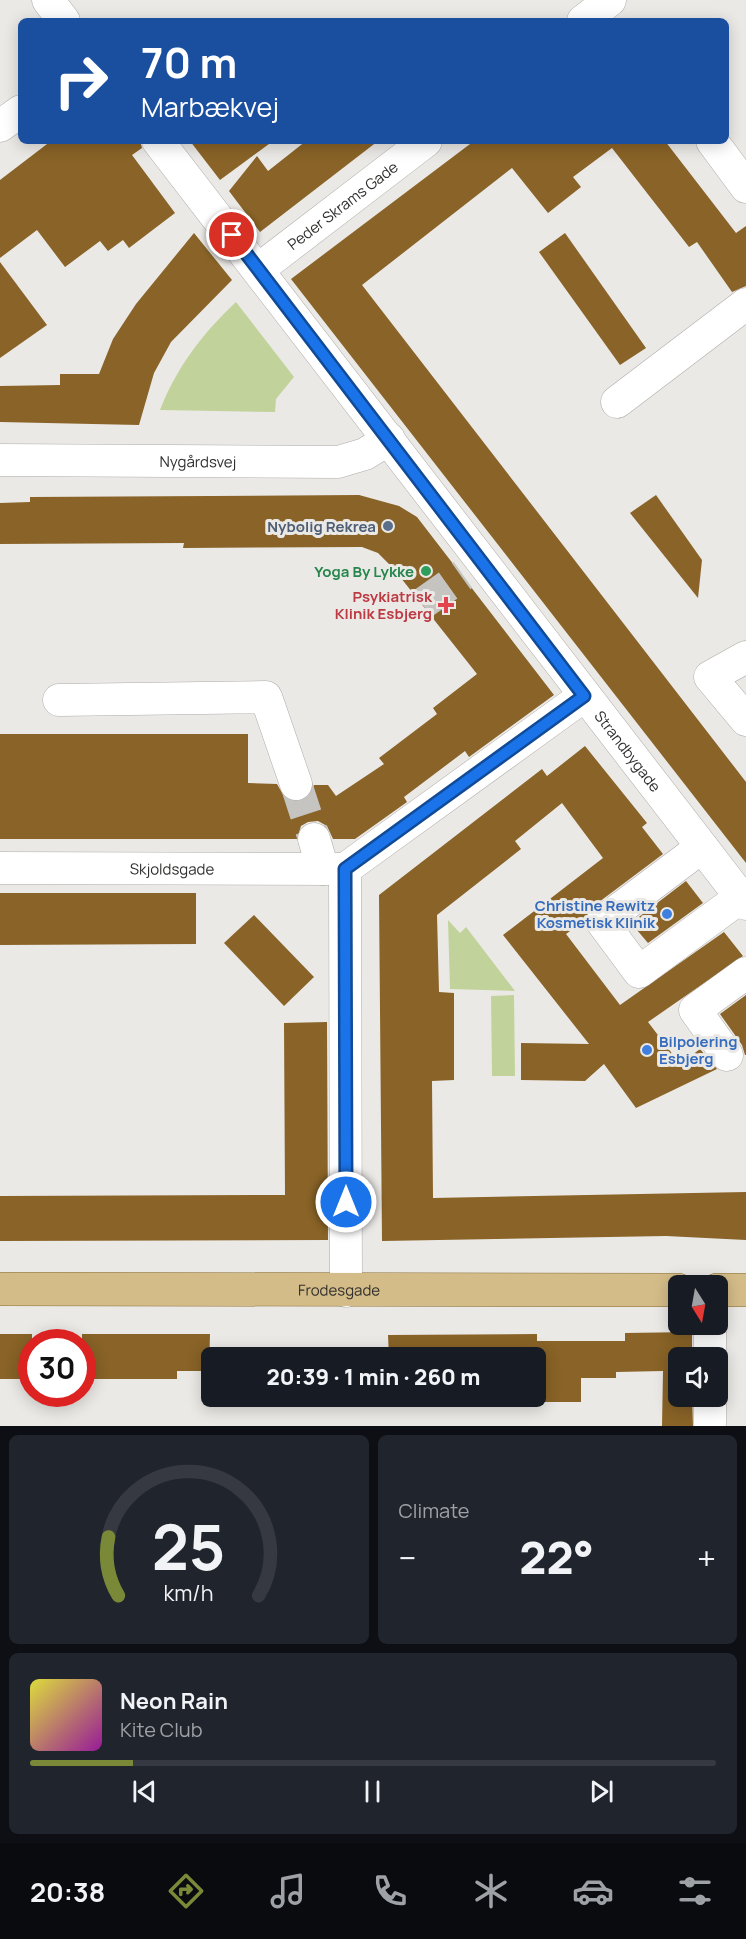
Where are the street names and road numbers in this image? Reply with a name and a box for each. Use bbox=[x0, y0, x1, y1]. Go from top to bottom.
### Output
street label: Peder Skrams Gade bbox=[283, 156, 402, 254]
street label: Nygårdsvej bbox=[160, 450, 236, 472]
street label: Strandbygade bbox=[590, 706, 666, 796]
street label: Skjoldsgade bbox=[130, 858, 215, 879]
street label: Frodesgade bbox=[298, 1279, 380, 1300]

